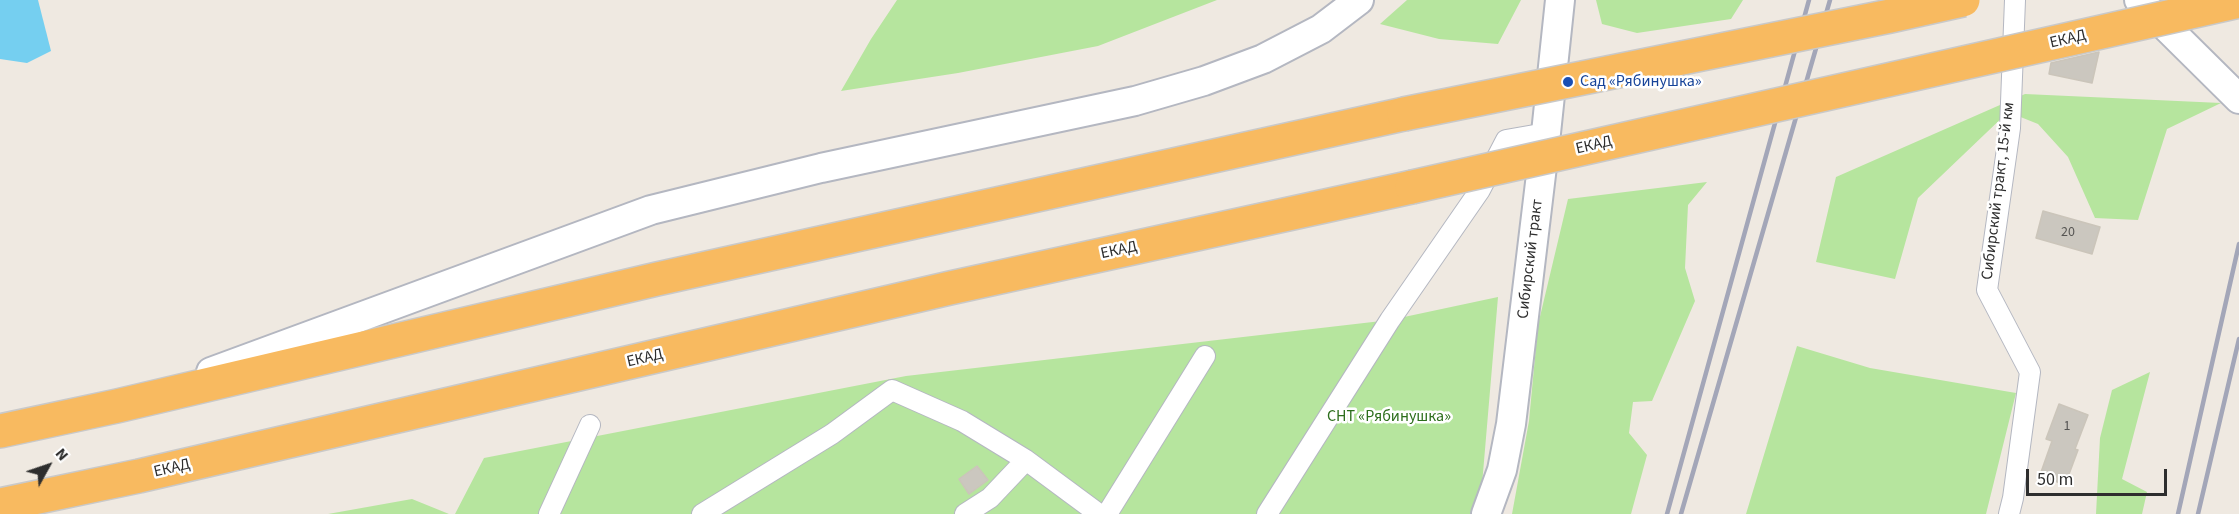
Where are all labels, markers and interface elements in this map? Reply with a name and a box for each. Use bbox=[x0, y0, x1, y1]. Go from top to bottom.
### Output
street label: ЕКАД bbox=[2048, 27, 2088, 53]
place label: Сад «Рябинушка» bbox=[1580, 72, 1702, 92]
marker: Сад «Рябинушка» bbox=[1561, 75, 1575, 89]
street label: Сибирский тракт, 15-й км bbox=[1979, 101, 2019, 281]
street label: ЕКАД bbox=[1574, 133, 1614, 159]
street label: Сибирский тракт bbox=[1514, 198, 1548, 320]
house number: 20 bbox=[2061, 225, 2075, 241]
street label: ЕКАД bbox=[1099, 238, 1139, 264]
street label: ЕКАД bbox=[625, 346, 665, 372]
park label: СНТ «Рябинушка» bbox=[1327, 407, 1451, 427]
house number: 1 bbox=[2064, 419, 2070, 435]
north arrow bbox=[18, 436, 78, 496]
text: N bbox=[50, 443, 74, 466]
street label: ЕКАД bbox=[152, 456, 192, 482]
scale bar bbox=[2029, 457, 2170, 495]
text: 50 m bbox=[2037, 467, 2073, 492]

